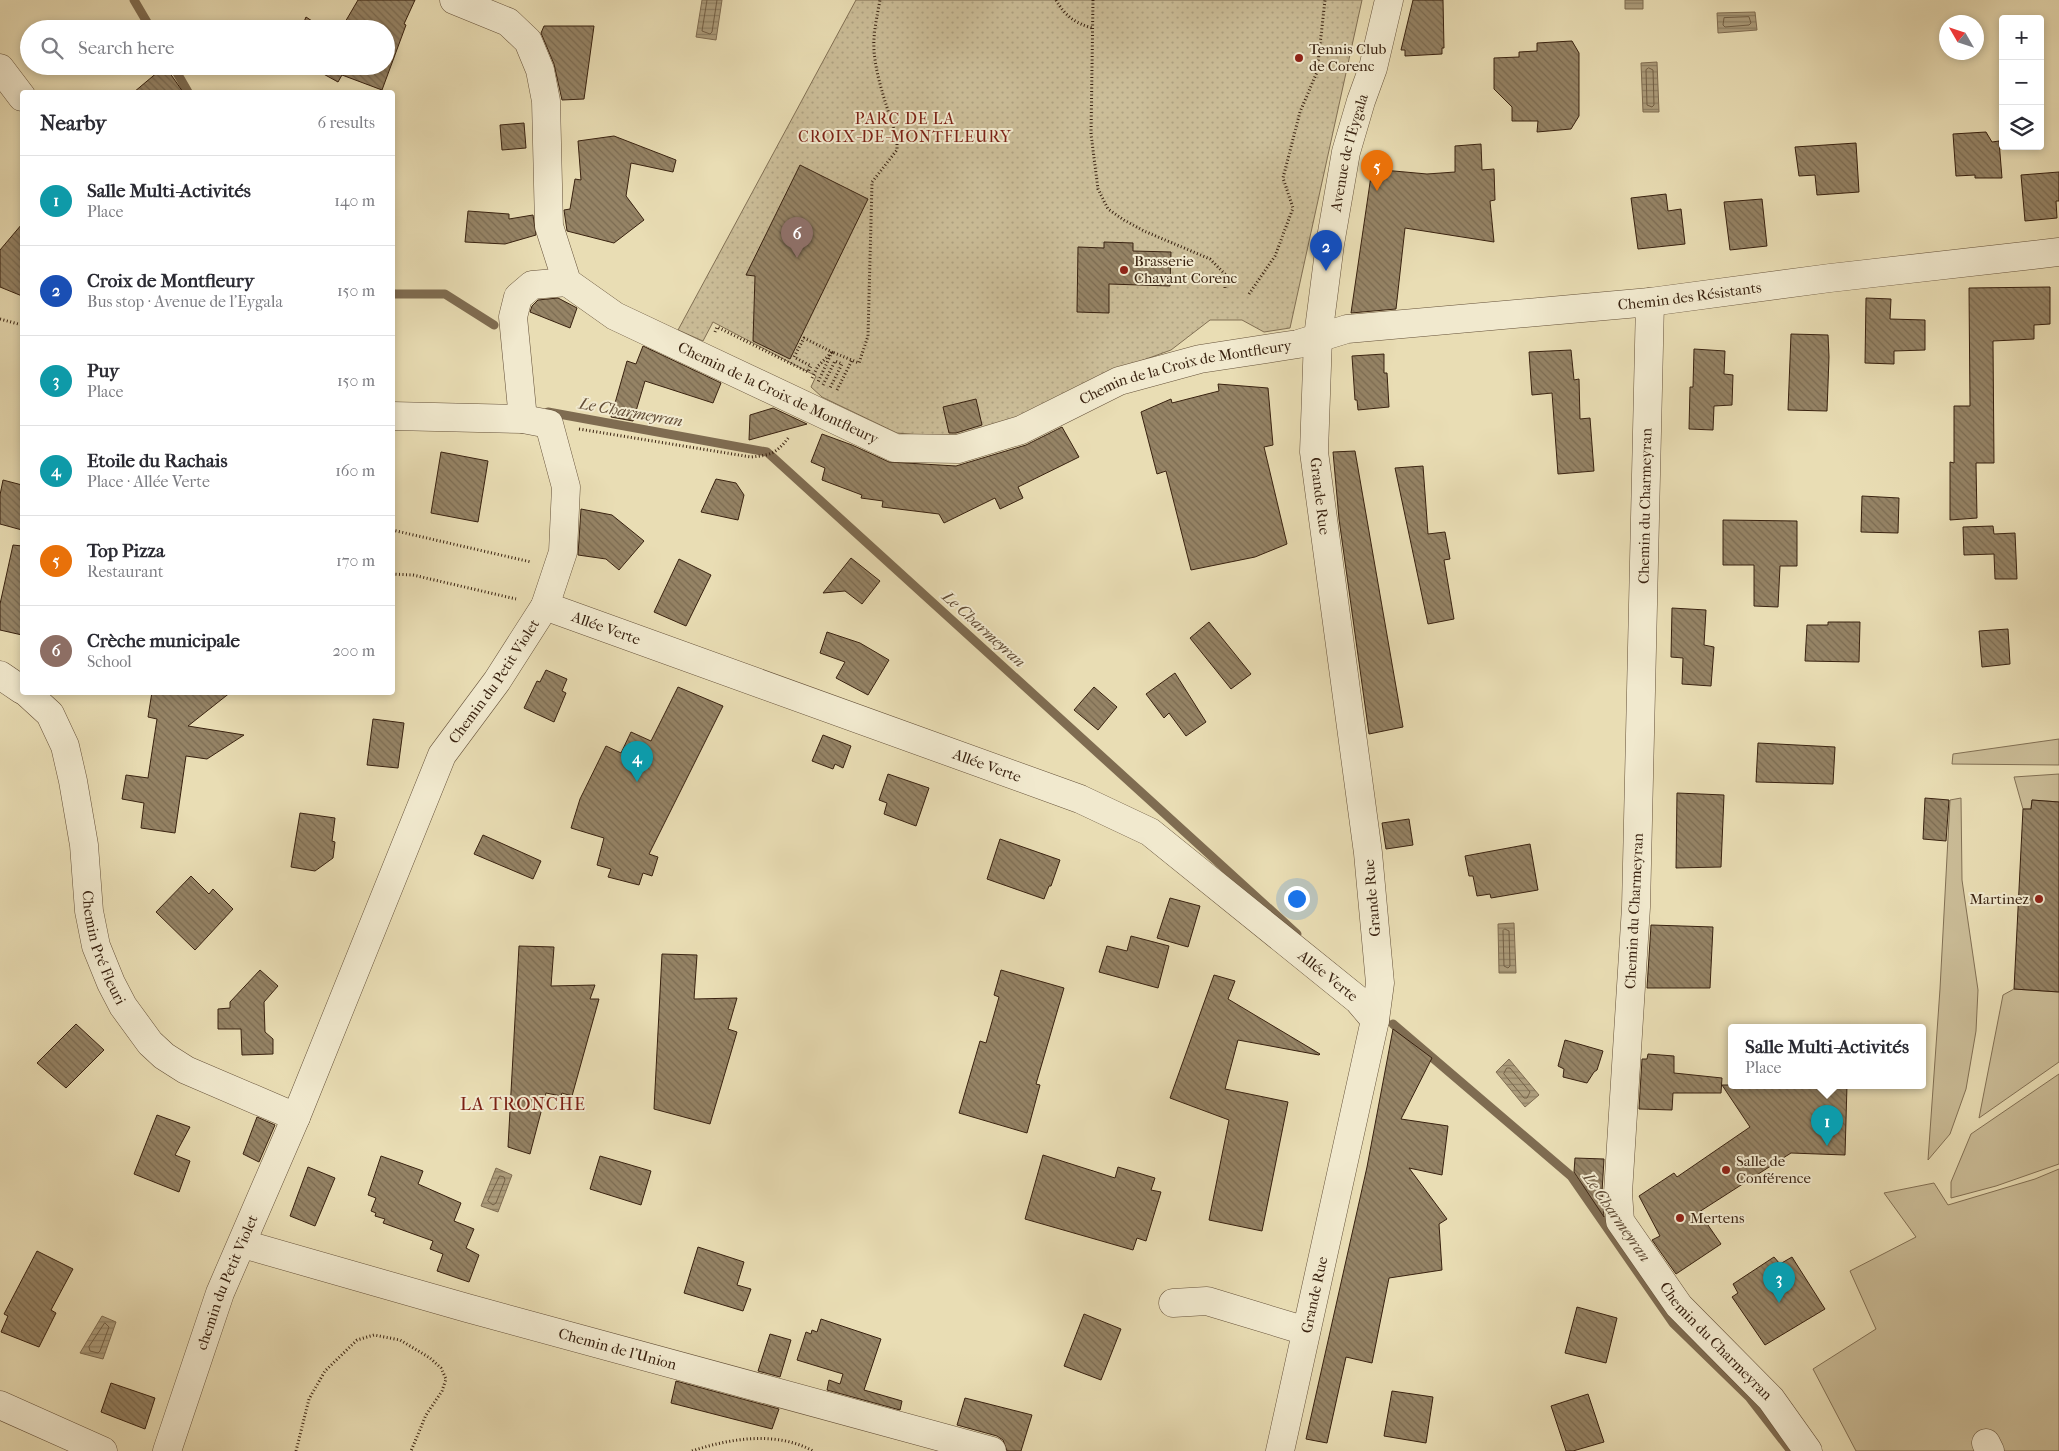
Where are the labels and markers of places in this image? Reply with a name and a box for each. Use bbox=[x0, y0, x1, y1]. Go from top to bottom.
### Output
place label: Tennis Club de Corenc bbox=[1309, 40, 1386, 75]
marker: Tennis Club de Corenc bbox=[1293, 52, 1305, 64]
pin: 5 bbox=[1361, 150, 1393, 191]
pin: 6 bbox=[781, 217, 813, 258]
pin: 2 bbox=[1310, 230, 1342, 271]
place label: Brasserie Chavant Corenc bbox=[1134, 252, 1238, 287]
marker: Brasserie Chavant Corenc bbox=[1118, 264, 1130, 276]
pin: 4 bbox=[621, 741, 653, 782]
place label: Martinez bbox=[1969, 890, 2029, 908]
marker: Martinez bbox=[2033, 893, 2045, 905]
pin: 1 bbox=[1811, 1105, 1843, 1146]
place label: Salle de Conférence bbox=[1736, 1152, 1811, 1187]
marker: Salle de Conférence bbox=[1720, 1164, 1732, 1176]
place label: Mertens bbox=[1690, 1209, 1745, 1227]
marker: Mertens bbox=[1674, 1212, 1686, 1224]
pin: 3 bbox=[1763, 1262, 1795, 1303]

